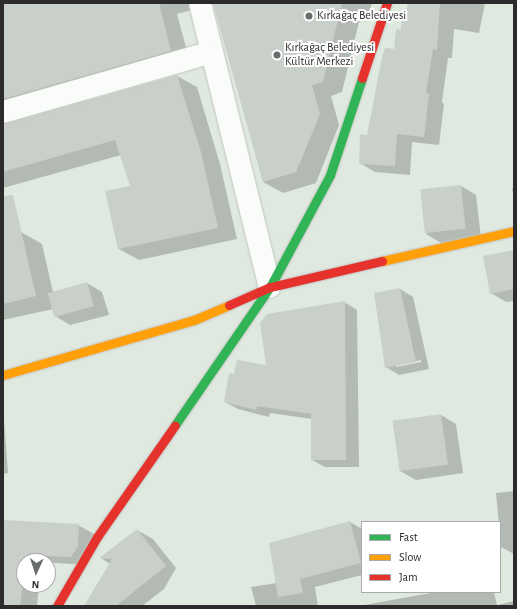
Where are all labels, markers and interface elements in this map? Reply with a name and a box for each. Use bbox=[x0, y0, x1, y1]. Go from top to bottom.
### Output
place label: Kırkağaç Belediyesi bbox=[317, 9, 406, 23]
marker: Kırkağaç Belediyesi bbox=[304, 11, 314, 21]
place label: Kırkağaç Belediyesi Kültür Merkezi bbox=[285, 41, 374, 69]
marker: Kırkağaç Belediyesi Kültür Merkezi bbox=[272, 50, 282, 60]
legend bbox=[361, 521, 501, 593]
text: Fast bbox=[399, 531, 418, 543]
text: Slow bbox=[399, 551, 421, 563]
north arrow bbox=[16, 553, 56, 593]
text: Jam bbox=[399, 571, 418, 583]
text: N bbox=[31, 579, 40, 590]

